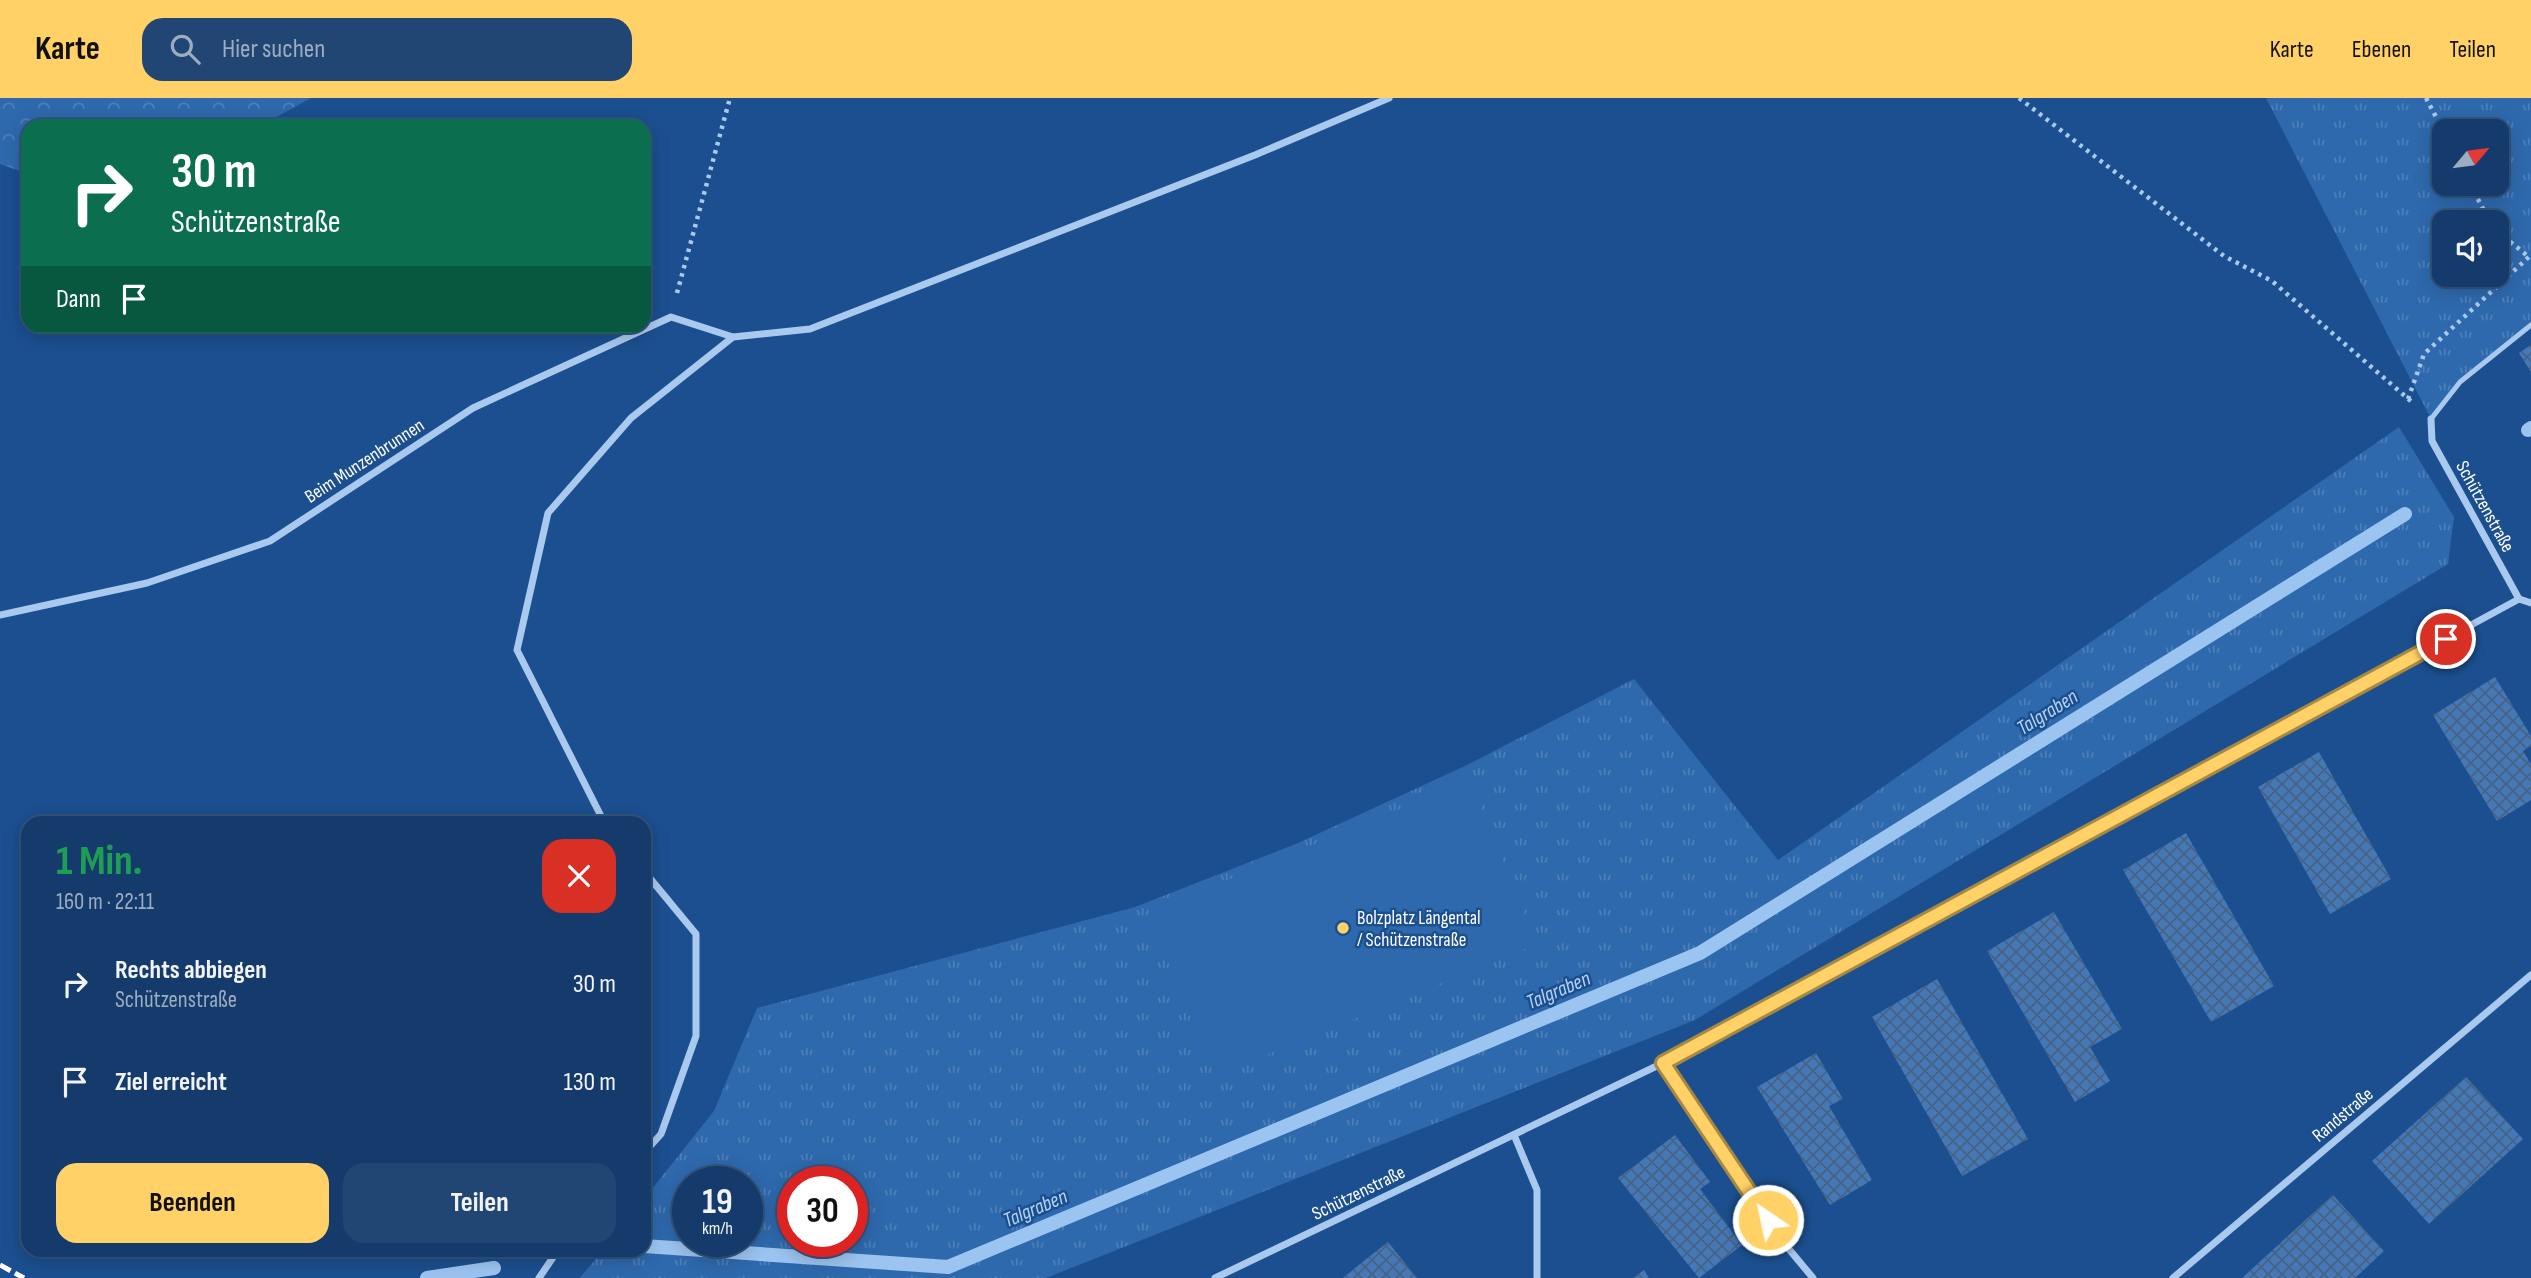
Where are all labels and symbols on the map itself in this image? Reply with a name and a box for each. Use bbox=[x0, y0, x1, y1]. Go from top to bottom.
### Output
north arrow bbox=[2432, 119, 2510, 196]
street label: Beim Munzenbrunnen bbox=[301, 414, 429, 508]
street label: Schützenstraße bbox=[2450, 457, 2519, 556]
pin bbox=[2416, 609, 2476, 669]
water label: Talgraben bbox=[2012, 684, 2083, 741]
place label: Bolzplatz Längental / Schützenstraße bbox=[1357, 907, 1481, 952]
marker: Bolzplatz Längental / Schützenstraße bbox=[1335, 920, 1351, 936]
water label: Talgraben bbox=[1522, 966, 1594, 1015]
street label: Randstraße bbox=[2308, 1083, 2378, 1147]
street label: Schützenstraße bbox=[1308, 1161, 1409, 1226]
speed limit sign: 30 bbox=[777, 1166, 868, 1257]
position arrow bbox=[1731, 1183, 1805, 1257]
water label: Talgraben bbox=[999, 1184, 1071, 1233]

